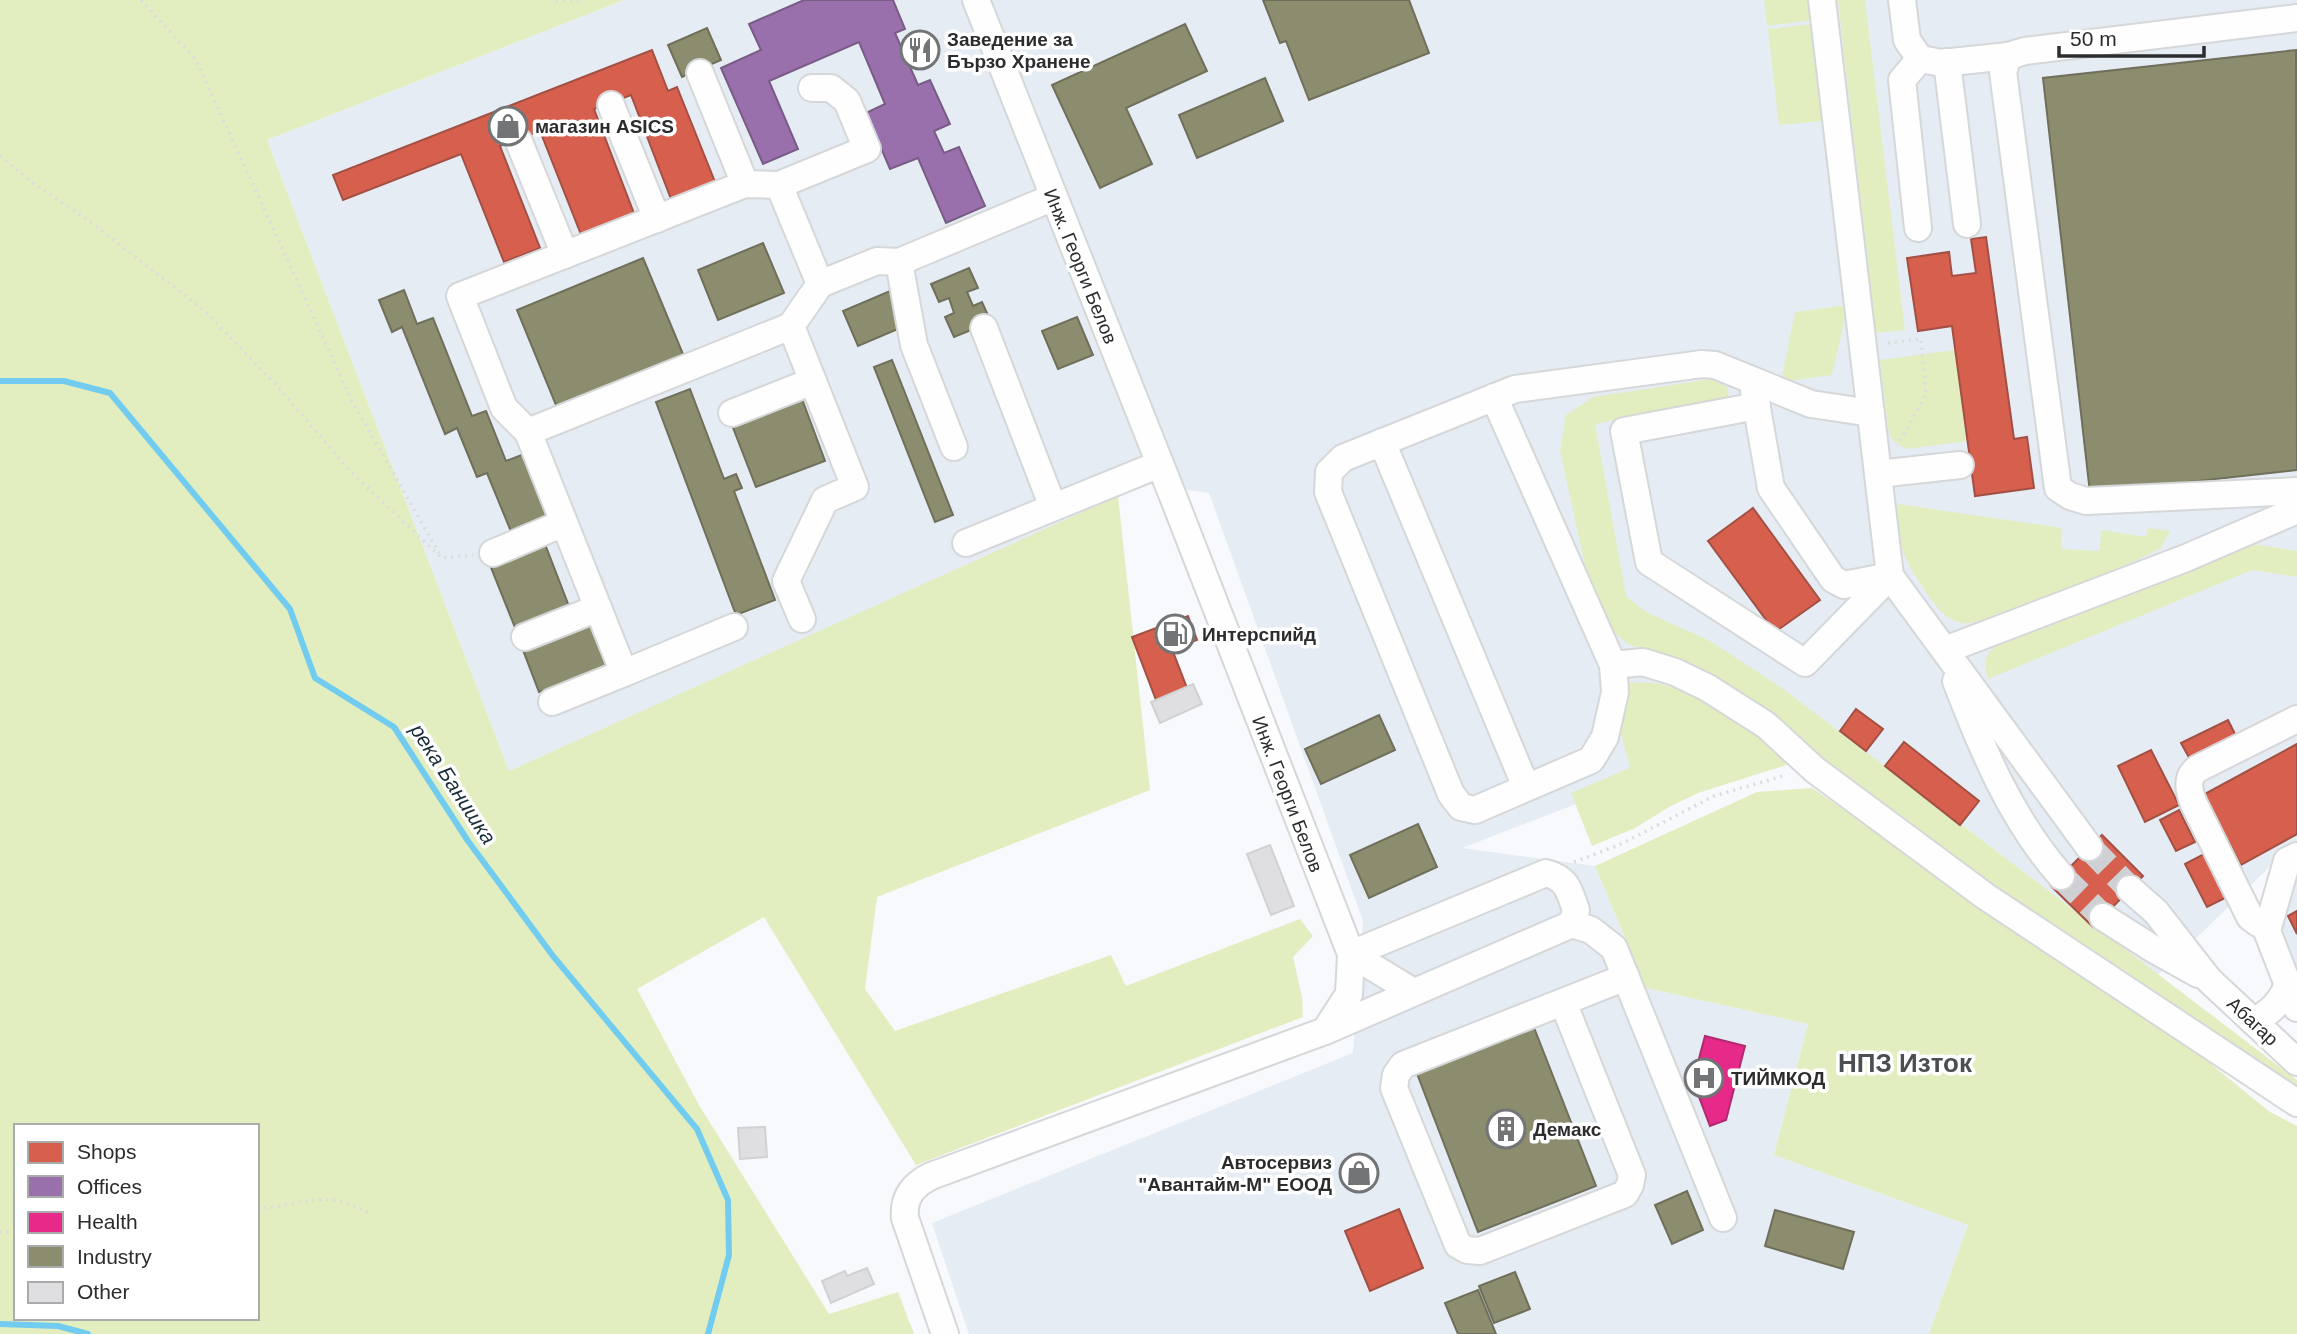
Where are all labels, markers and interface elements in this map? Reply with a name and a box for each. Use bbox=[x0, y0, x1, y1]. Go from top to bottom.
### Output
scale bar bbox=[2059, 14, 2204, 58]
text: 50 m bbox=[2070, 27, 2117, 50]
restaurant icon: Заведение за Бързо Хранене bbox=[899, 29, 941, 71]
place label: Заведение за Бързо Хранене bbox=[947, 29, 1091, 72]
shop icon: магазин ASICS bbox=[487, 105, 529, 147]
place label: магазин ASICS bbox=[535, 116, 674, 137]
street label: Инж. Георги Белов bbox=[1040, 186, 1121, 347]
fuel station icon: Интерспийд bbox=[1154, 613, 1196, 655]
place label: Интерспийд bbox=[1202, 624, 1316, 645]
street label: Инж. Георги Белов bbox=[1248, 713, 1327, 875]
water label: река Банишка bbox=[406, 719, 501, 848]
street label: Абагар bbox=[2223, 993, 2282, 1050]
district label: НПЗ Изток bbox=[1838, 1048, 1973, 1078]
hospital icon: ТИЙМКОД bbox=[1683, 1057, 1725, 1099]
place label: ТИЙМКОД bbox=[1731, 1068, 1826, 1089]
building icon: Демакс bbox=[1485, 1108, 1527, 1150]
place label: Демакс bbox=[1533, 1119, 1602, 1140]
legend bbox=[14, 1124, 259, 1320]
text: Shops bbox=[77, 1140, 137, 1163]
place label: Автосервиз "Авантайм-М" ЕООД bbox=[1138, 1152, 1332, 1195]
shop icon: Автосервиз "Авантайм-М" ЕООД bbox=[1338, 1152, 1380, 1194]
text: Offices bbox=[77, 1175, 142, 1198]
text: Health bbox=[77, 1210, 138, 1233]
text: Industry bbox=[77, 1245, 152, 1268]
text: Other bbox=[77, 1280, 130, 1303]

